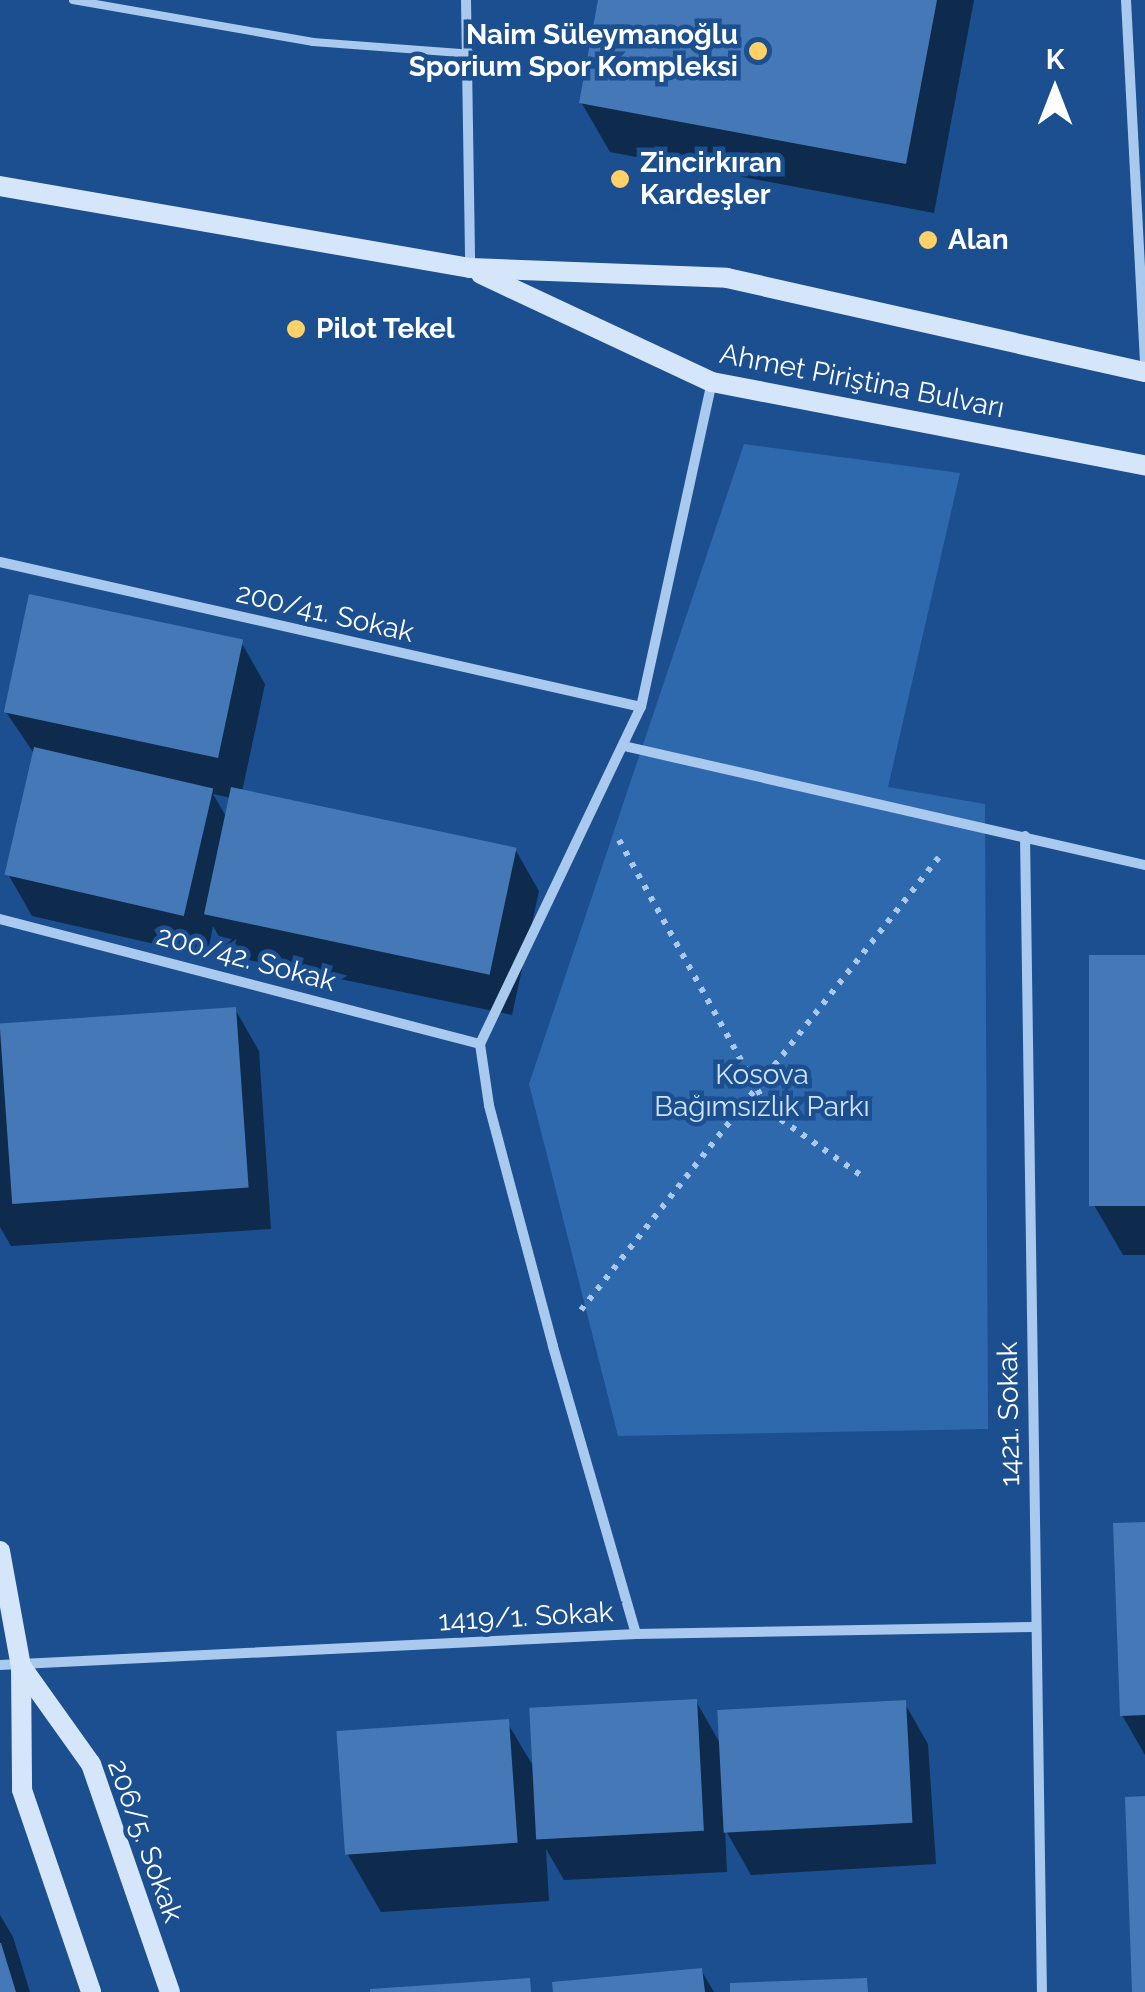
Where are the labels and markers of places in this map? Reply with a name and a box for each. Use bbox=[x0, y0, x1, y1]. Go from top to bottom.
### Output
place label: Naim Süleymanoğlu Sporium Spor Kompleksi bbox=[408, 18, 738, 84]
marker: Naim Süleymanoğlu Sporium Spor Kompleksi bbox=[747, 40, 769, 62]
place label: Zincirkıran Kardeşler bbox=[640, 146, 782, 212]
marker: Zincirkıran Kardeşler bbox=[609, 168, 631, 190]
place label: Alan bbox=[948, 223, 1009, 257]
marker: Alan bbox=[917, 229, 939, 251]
place label: Pilot Tekel bbox=[316, 312, 456, 346]
marker: Pilot Tekel bbox=[285, 318, 307, 340]

